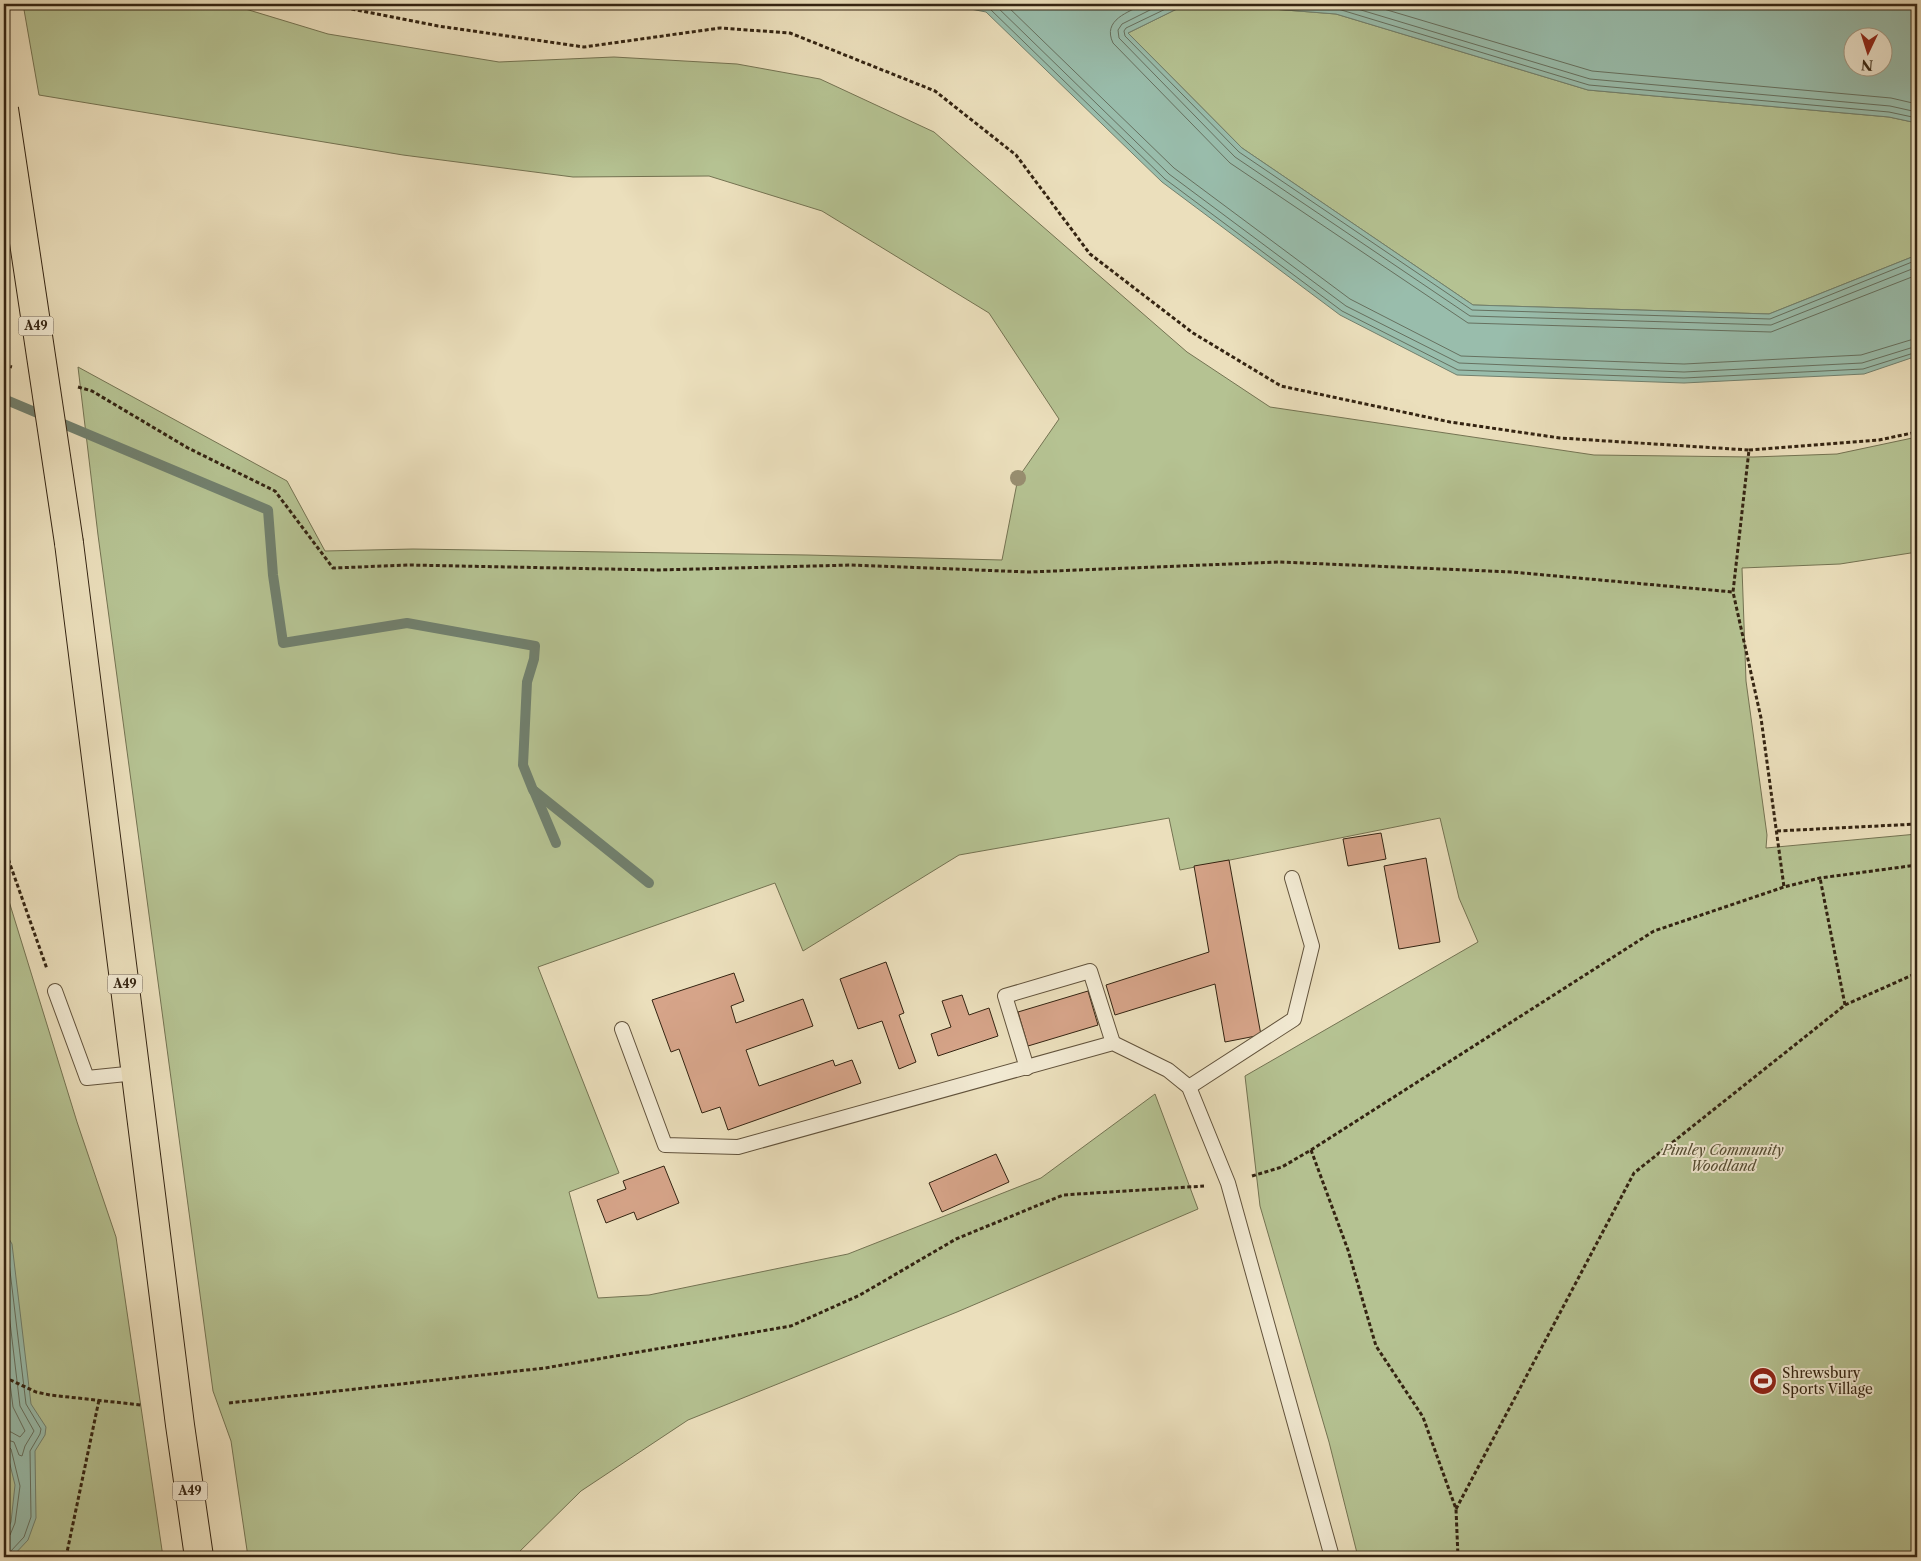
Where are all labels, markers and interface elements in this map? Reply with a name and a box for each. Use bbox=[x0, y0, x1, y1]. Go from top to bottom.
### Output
north arrow bbox=[1844, 28, 1894, 78]
text: N bbox=[1860, 56, 1874, 74]
road number: A49 bbox=[18, 316, 54, 336]
road number: A49 bbox=[108, 974, 142, 994]
park label: Pimley Community Woodland bbox=[1661, 1141, 1784, 1175]
place label: Shrewsbury Sports Village bbox=[1782, 1364, 1873, 1398]
sports icon: Shrewsbury Sports Village bbox=[1748, 1366, 1778, 1396]
road number: A49 bbox=[172, 1482, 208, 1500]

